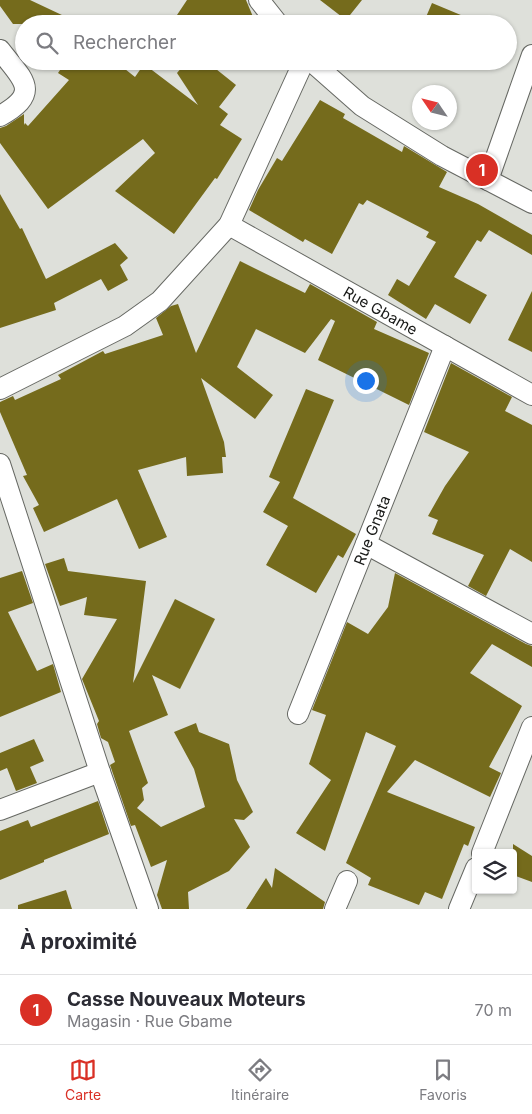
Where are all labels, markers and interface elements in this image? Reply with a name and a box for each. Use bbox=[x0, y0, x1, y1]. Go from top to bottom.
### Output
search box bbox=[15, 15, 517, 70]
icon: search bbox=[33, 29, 61, 57]
text: Rechercher bbox=[73, 31, 176, 54]
north arrow bbox=[412, 85, 457, 130]
pin: 1 bbox=[466, 151, 498, 189]
street label: Rue Gbame bbox=[340, 282, 421, 339]
your location bbox=[353, 368, 379, 394]
street label: Rue Gnata bbox=[349, 493, 394, 568]
map controls bbox=[472, 849, 517, 894]
button: layers bbox=[472, 849, 517, 894]
text: À proximité bbox=[20, 929, 137, 954]
text: Casse Nouveaux Moteurs bbox=[67, 988, 306, 1011]
text: 1 bbox=[33, 1000, 39, 1020]
text: 70 m bbox=[475, 1000, 512, 1020]
text: Magasin · Rue Gbame bbox=[67, 1011, 232, 1031]
tab: Carte bbox=[65, 1056, 101, 1103]
tab: Itinéraire bbox=[231, 1056, 289, 1103]
tab: Favoris bbox=[419, 1056, 467, 1103]

